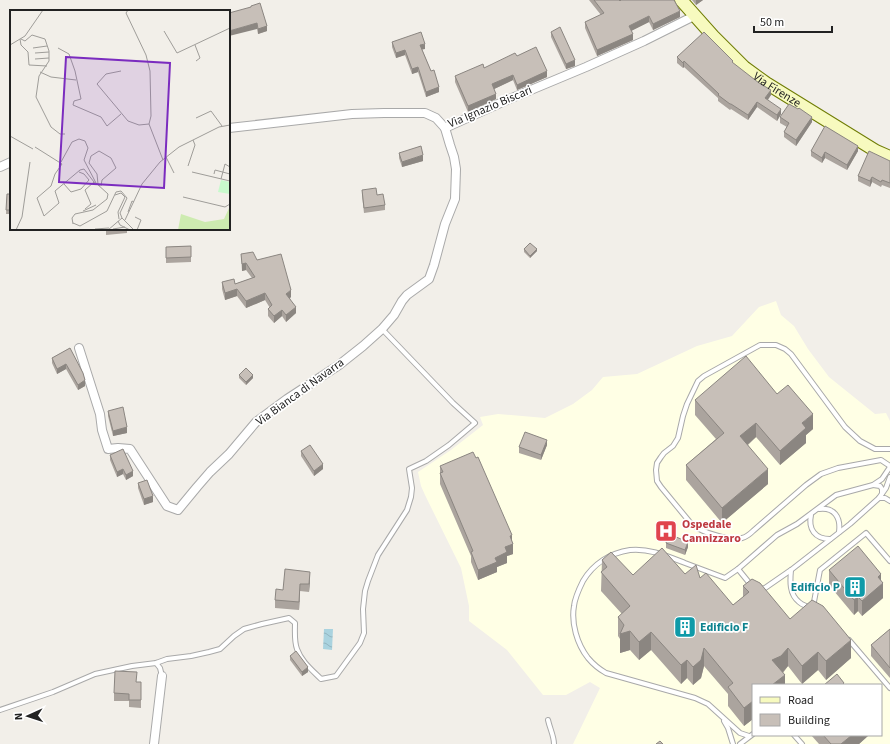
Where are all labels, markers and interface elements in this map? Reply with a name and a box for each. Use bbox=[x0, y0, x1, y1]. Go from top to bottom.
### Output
scale bar bbox=[754, 8, 832, 34]
inset map bbox=[10, 10, 230, 230]
text: 50 m bbox=[760, 14, 784, 31]
street label: Via Firenze bbox=[750, 68, 804, 111]
street label: Via Ignazio Biscari bbox=[445, 82, 535, 132]
street label: Via Bianca di Navarra bbox=[252, 354, 348, 430]
place label: Ospedale Cannizzaro bbox=[682, 516, 741, 547]
hospital icon: Ospedale Cannizzaro bbox=[653, 518, 679, 544]
building icon: Edificio P bbox=[842, 574, 868, 600]
place label: Edificio P bbox=[791, 579, 840, 596]
building icon: Edificio F bbox=[672, 614, 698, 640]
place label: Edificio F bbox=[700, 619, 748, 636]
legend bbox=[752, 684, 882, 736]
text: Road bbox=[788, 692, 814, 709]
north arrow bbox=[8, 696, 48, 736]
text: N bbox=[11, 712, 26, 721]
text: Building bbox=[788, 712, 830, 729]

